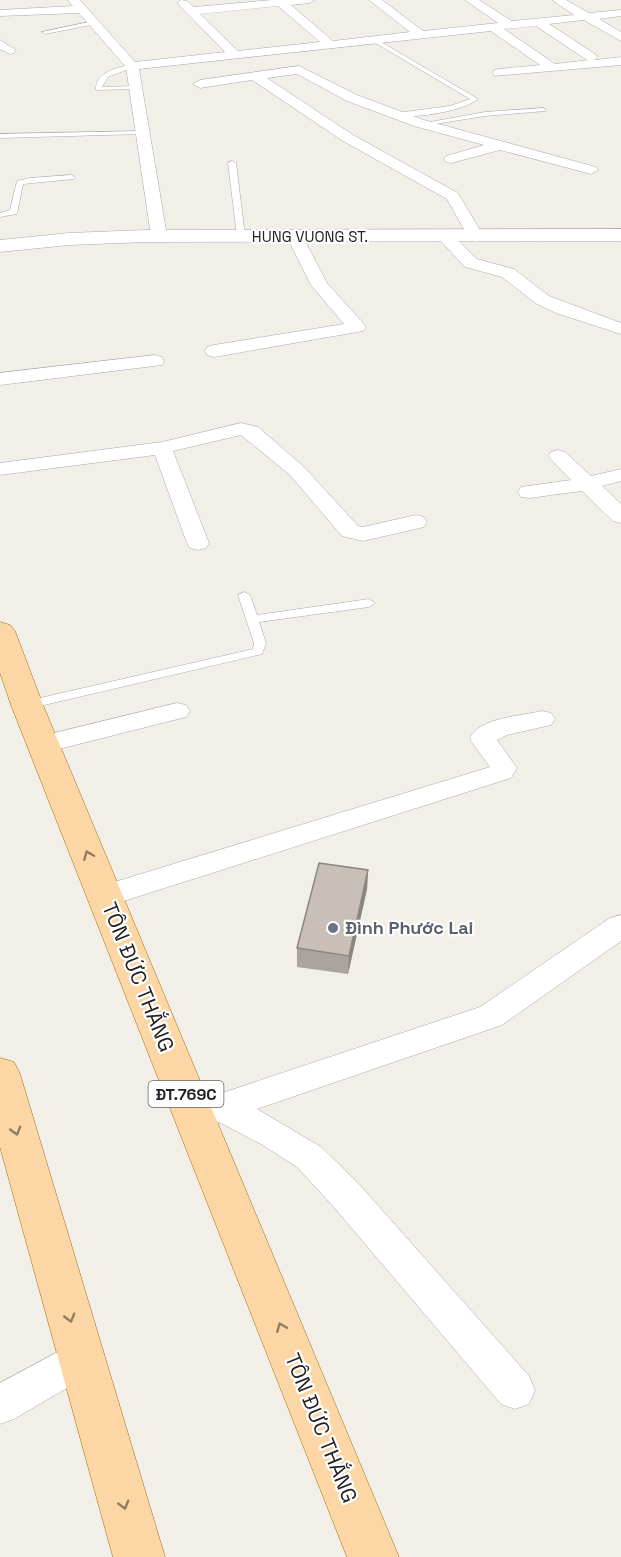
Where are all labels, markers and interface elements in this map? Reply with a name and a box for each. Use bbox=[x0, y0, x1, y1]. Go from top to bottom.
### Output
street label: HUNG VUONG ST. bbox=[252, 227, 368, 246]
one-way arrow bbox=[83, 850, 95, 861]
street label: TÔN ĐỨC THẮNG bbox=[96, 897, 183, 1055]
place label: Đình Phước Lai bbox=[345, 916, 473, 939]
marker: Đình Phước Lai bbox=[326, 921, 340, 935]
road number: ĐT.769C bbox=[148, 1081, 224, 1107]
one-way arrow bbox=[9, 1125, 21, 1136]
one-way arrow bbox=[63, 1312, 75, 1323]
one-way arrow bbox=[275, 1323, 288, 1333]
street label: TÔN ĐỨC THẮNG bbox=[279, 1348, 366, 1506]
one-way arrow bbox=[117, 1499, 129, 1510]

